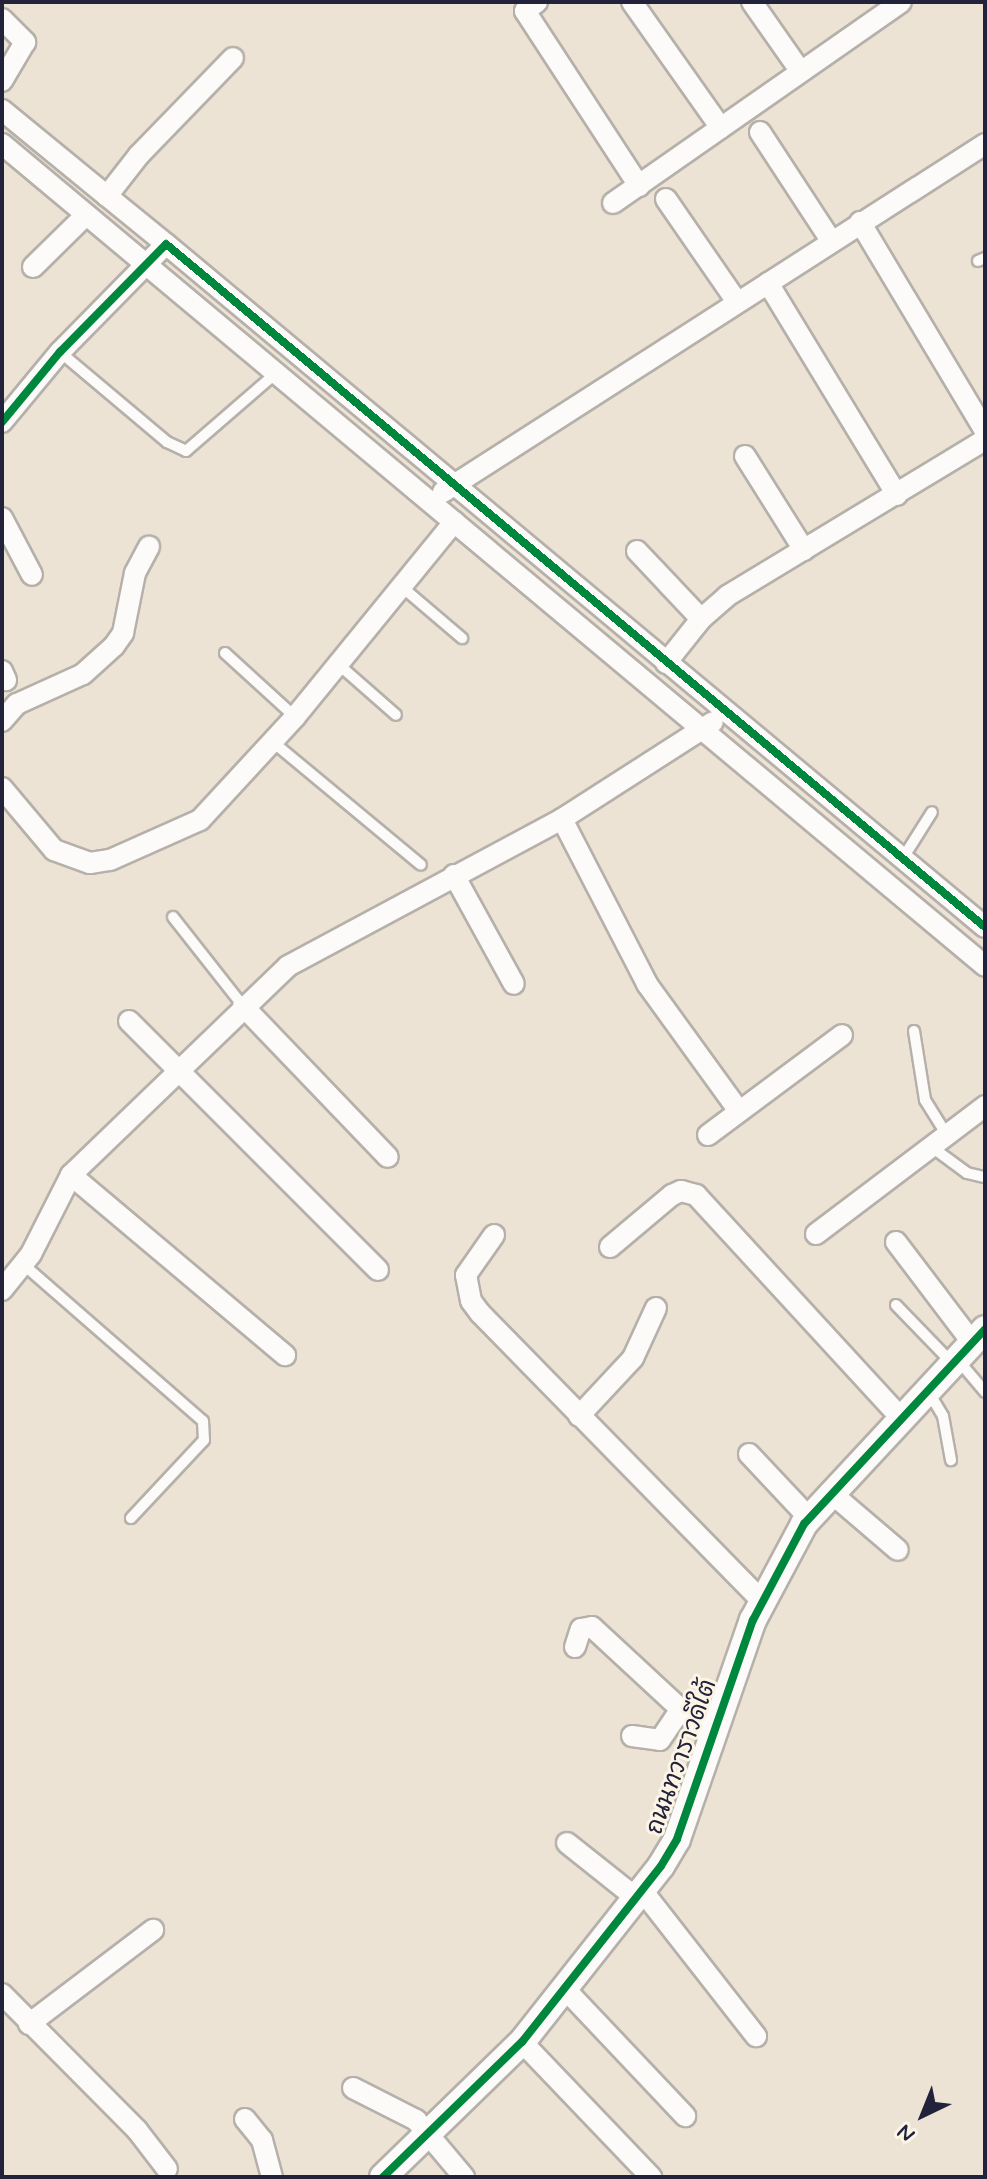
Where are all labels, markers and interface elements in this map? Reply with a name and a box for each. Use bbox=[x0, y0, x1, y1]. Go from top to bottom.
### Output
street label: ถนนทวาราวดีใต้ bbox=[641, 1675, 723, 1839]
north arrow bbox=[883, 2075, 963, 2155]
text: N bbox=[892, 2117, 922, 2148]

